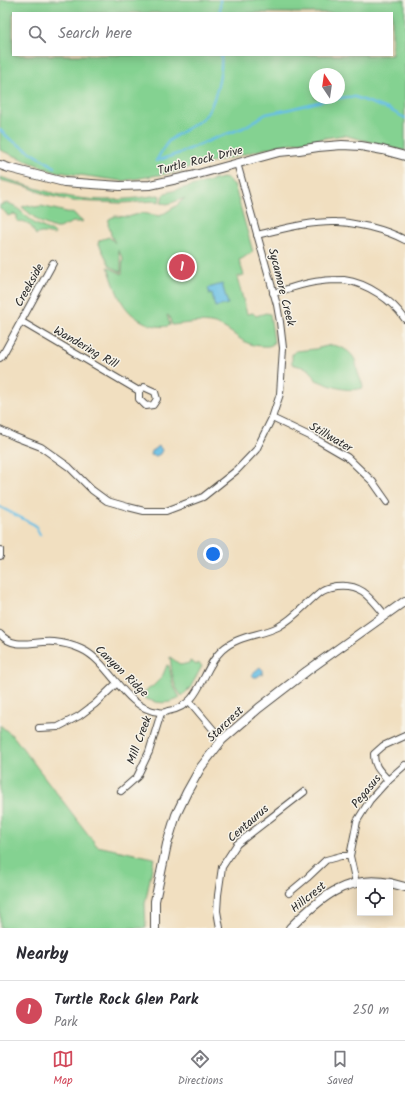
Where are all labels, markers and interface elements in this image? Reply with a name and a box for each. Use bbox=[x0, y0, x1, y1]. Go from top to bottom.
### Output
search box bbox=[12, 12, 393, 56]
text: Search here bbox=[58, 22, 132, 46]
icon: search bbox=[26, 23, 48, 45]
north arrow bbox=[309, 68, 345, 104]
street label: Turtle Rock Drive bbox=[156, 141, 245, 180]
street label: Sycamore Creek bbox=[263, 246, 300, 328]
pin: 1 bbox=[169, 252, 195, 282]
street label: Creekside bbox=[10, 260, 49, 310]
street label: Wandering Rill bbox=[50, 321, 122, 374]
street label: Stillwater bbox=[305, 417, 357, 458]
your location bbox=[203, 544, 223, 564]
street label: Canyon Ridge bbox=[90, 641, 153, 702]
street label: Starcrest bbox=[203, 702, 248, 747]
street label: Mill Creek bbox=[122, 713, 157, 767]
street label: Pegasus bbox=[347, 770, 386, 813]
street label: Centaurus bbox=[223, 800, 273, 847]
street label: Hillcrest bbox=[286, 877, 331, 918]
map controls bbox=[357, 880, 393, 916]
button: locate bbox=[357, 880, 393, 916]
text: Nearby bbox=[16, 941, 68, 968]
text: Turtle Rock Glen Park bbox=[54, 988, 198, 1012]
text: 1 bbox=[27, 1000, 31, 1021]
text: 250 m bbox=[352, 1000, 389, 1021]
text: Park bbox=[54, 1012, 78, 1033]
tab: Map bbox=[52, 1048, 74, 1090]
tab: Directions bbox=[178, 1048, 223, 1090]
tab: Saved bbox=[327, 1048, 353, 1090]

